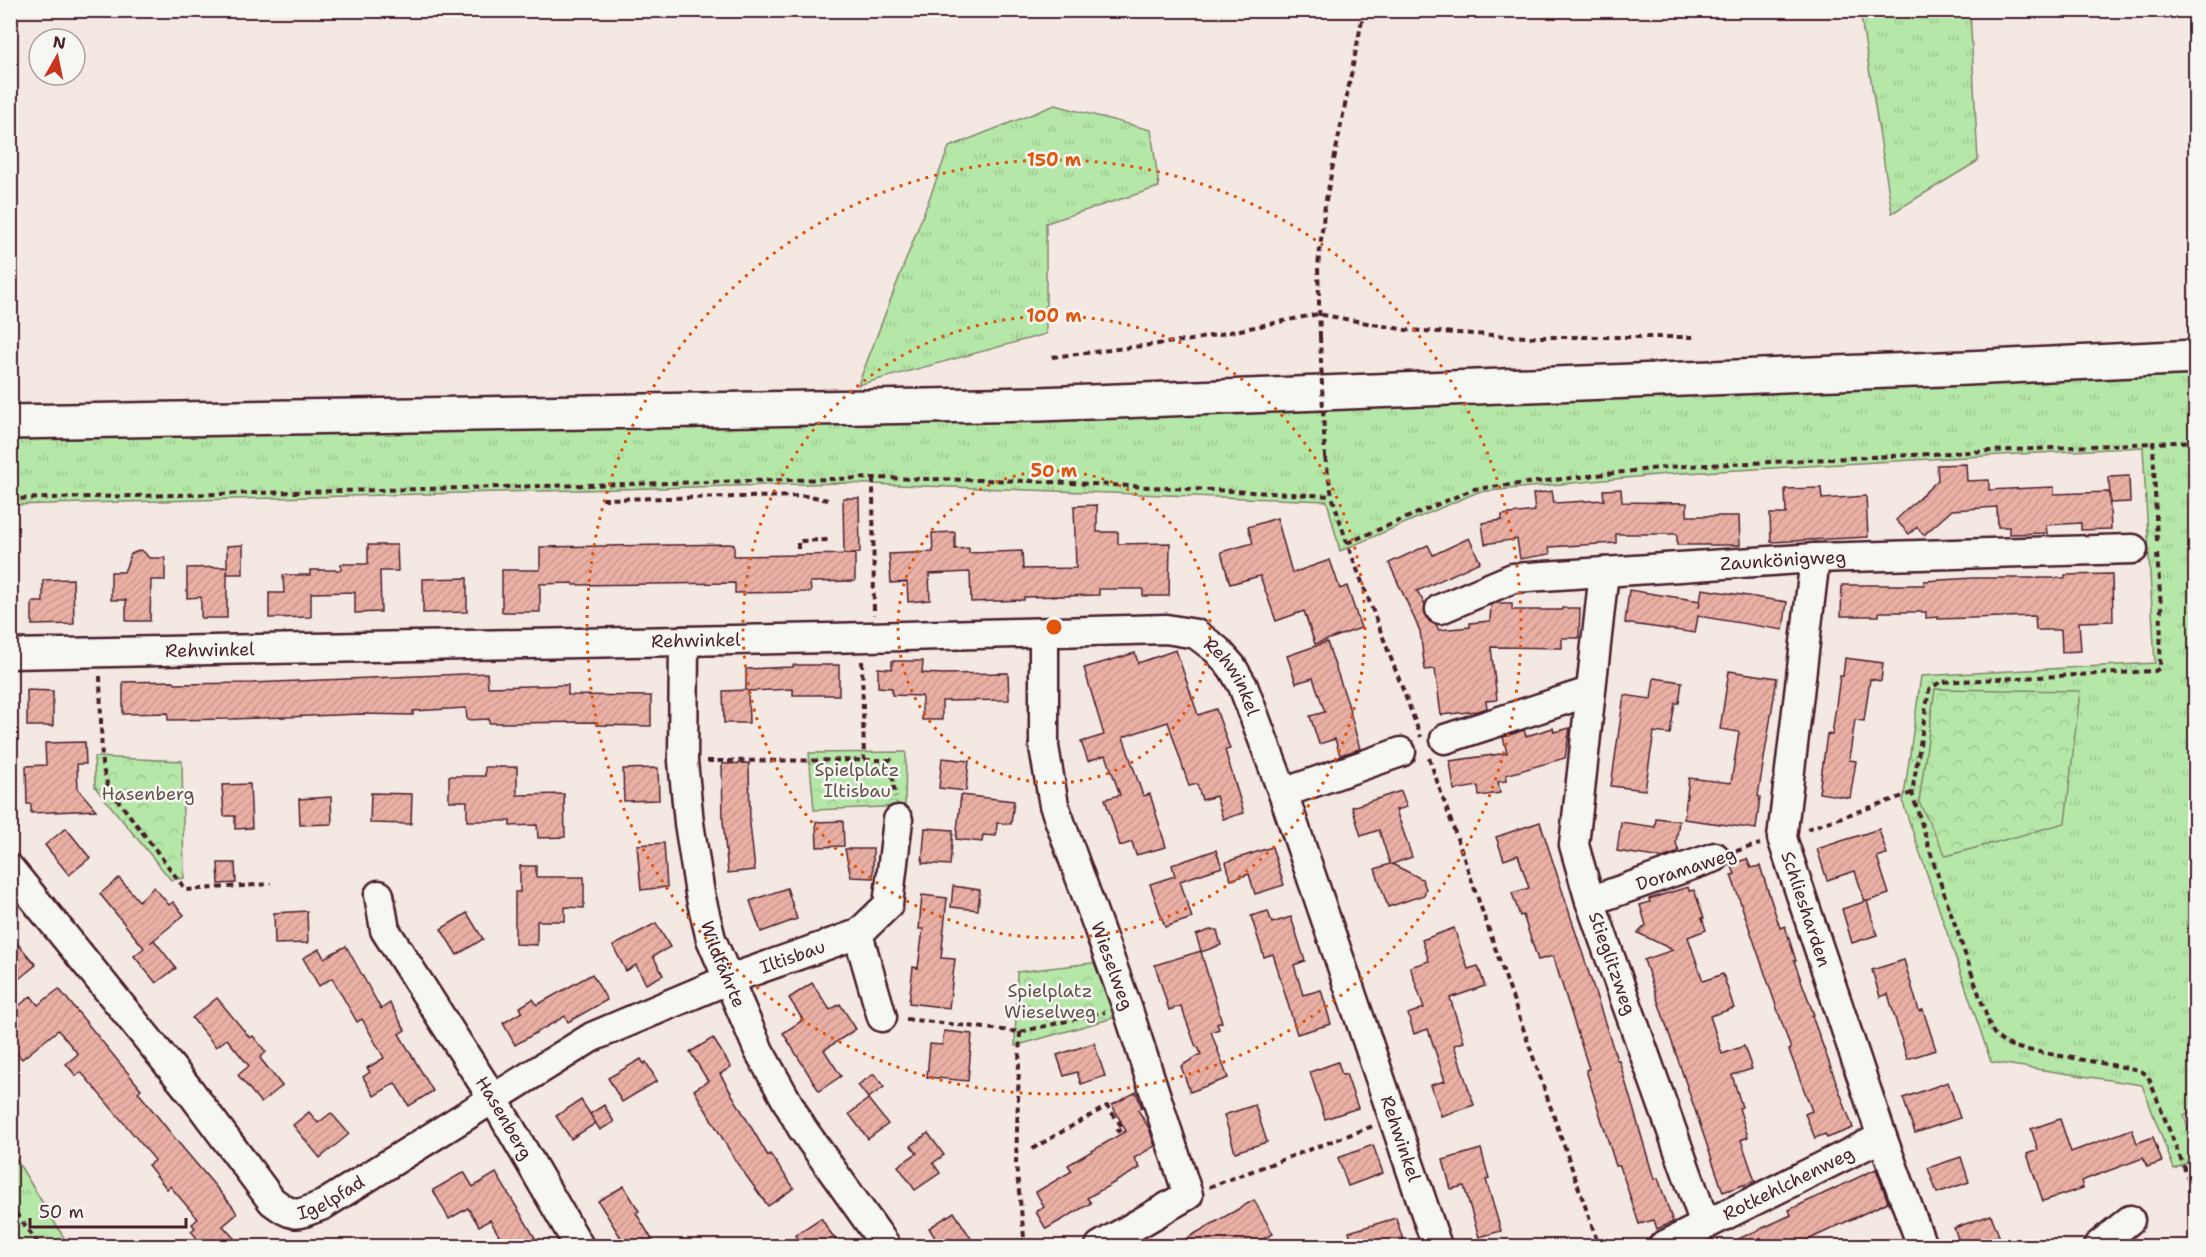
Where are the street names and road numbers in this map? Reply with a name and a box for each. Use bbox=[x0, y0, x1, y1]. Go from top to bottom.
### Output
street label: Zaunkönigweg bbox=[1719, 545, 1846, 576]
street label: Rehwinkel bbox=[651, 628, 741, 653]
street label: Rehwinkel bbox=[1199, 632, 1265, 720]
street label: Rehwinkel bbox=[165, 637, 255, 663]
street label: Doramaweg bbox=[1633, 842, 1739, 896]
street label: Schliesharden bbox=[1775, 848, 1836, 970]
street label: Stieglitzweg bbox=[1583, 908, 1642, 1018]
street label: Wildfährte bbox=[695, 918, 751, 1011]
street label: Wieselweg bbox=[1085, 919, 1139, 1013]
street label: Iltisbau bbox=[757, 934, 828, 980]
street label: Hasenberg bbox=[470, 1072, 538, 1164]
street label: Rehwinkel bbox=[1375, 1092, 1426, 1185]
street label: Rotkehlchenweg bbox=[1719, 1141, 1858, 1226]
street label: Igelpfad bbox=[295, 1170, 369, 1225]

